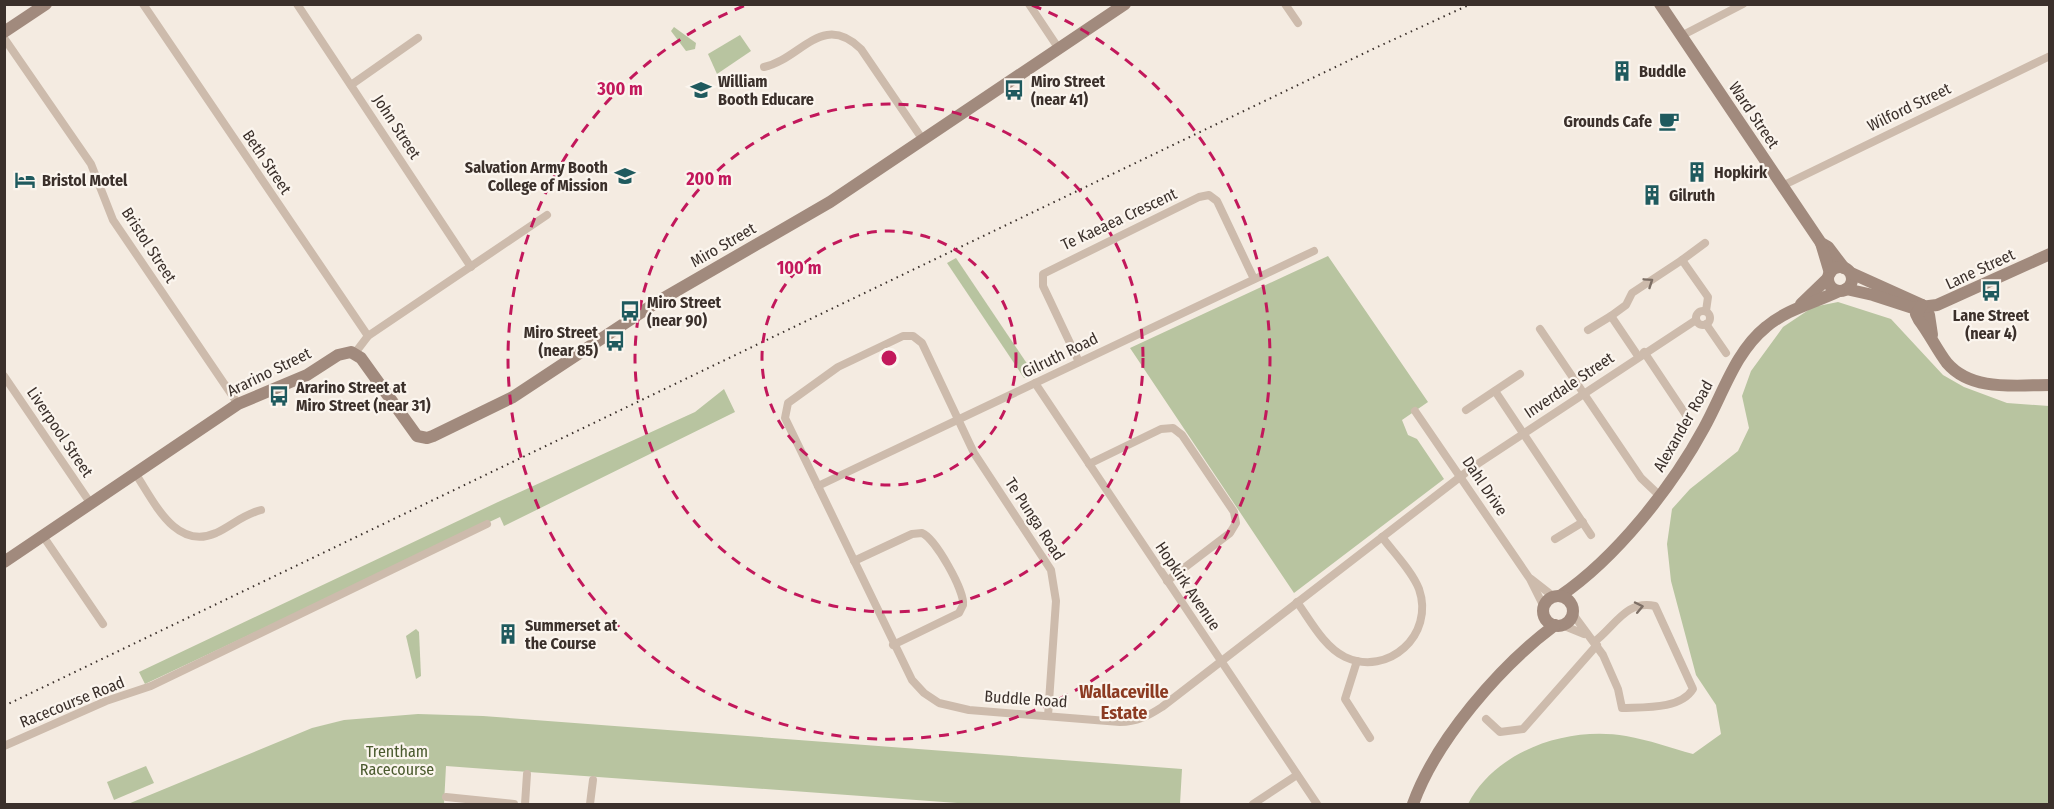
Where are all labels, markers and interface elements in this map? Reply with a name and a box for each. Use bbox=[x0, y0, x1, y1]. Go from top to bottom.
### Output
building icon: Buddle bbox=[1610, 59, 1634, 83]
place label: Buddle bbox=[1639, 62, 1686, 81]
place label: William Booth Educare bbox=[718, 72, 814, 109]
place label: Miro Street (near 41) bbox=[1031, 72, 1106, 109]
text: 300 m bbox=[596, 78, 643, 100]
school or university icon: William Booth Educare bbox=[689, 78, 713, 102]
bus stop icon: Miro Street (near 41) bbox=[1002, 78, 1026, 102]
street label: Ward Street bbox=[1725, 78, 1784, 153]
street label: Wilford Street bbox=[1864, 78, 1954, 135]
street label: John Street bbox=[369, 91, 425, 163]
cafe icon: Grounds Cafe bbox=[1657, 109, 1681, 133]
place label: Grounds Cafe bbox=[1563, 112, 1652, 131]
street label: Beth Street bbox=[239, 126, 296, 198]
place label: Salvation Army Booth College of Mission bbox=[465, 158, 608, 195]
building icon: Hopkirk bbox=[1685, 160, 1709, 184]
place label: Hopkirk bbox=[1714, 163, 1768, 182]
school or university icon: Salvation Army Booth College of Mission bbox=[613, 164, 637, 188]
hotel icon: Bristol Motel bbox=[13, 168, 37, 192]
text: 200 m bbox=[685, 168, 732, 190]
place label: Bristol Motel bbox=[42, 171, 128, 190]
building icon: Gilruth bbox=[1640, 183, 1664, 207]
street label: Te Kaeaea Crescent bbox=[1058, 184, 1180, 254]
place label: Gilruth bbox=[1669, 186, 1715, 205]
street label: Bristol Street bbox=[118, 204, 181, 287]
street label: Miro Street bbox=[687, 218, 760, 271]
street label: Lane Street bbox=[1942, 244, 2018, 293]
text: 100 m bbox=[777, 257, 821, 279]
one-way arrow bbox=[1643, 278, 1653, 290]
bus stop icon: Lane Street (near 4) bbox=[1979, 279, 2003, 303]
place label: Miro Street (near 90) bbox=[647, 293, 722, 330]
bus stop icon: Miro Street (near 90) bbox=[618, 299, 642, 323]
place label: Lane Street (near 4) bbox=[1953, 306, 2030, 343]
place label: Miro Street (near 85) bbox=[524, 323, 598, 360]
street label: Gilruth Road bbox=[1019, 328, 1101, 382]
bus stop icon: Miro Street (near 85) bbox=[603, 329, 627, 353]
street label: Ararino Street bbox=[224, 343, 315, 400]
centre of rings bbox=[879, 348, 899, 368]
street label: Inverdale Street bbox=[1521, 348, 1618, 422]
street label: Alexander Road bbox=[1649, 377, 1717, 475]
place label: Ararino Street at Miro Street (near 31) bbox=[295, 378, 431, 415]
street label: Liverpool Street bbox=[23, 383, 97, 481]
bus stop icon: Ararino Street at Miro Street (near 31) bbox=[267, 384, 291, 408]
street label: Dahl Drive bbox=[1458, 453, 1512, 519]
street label: Te Punga Road bbox=[1001, 474, 1069, 564]
street label: Hopkirk Avenue bbox=[1151, 538, 1225, 634]
one-way arrow bbox=[1634, 601, 1644, 614]
place label: Summerset at the Course bbox=[525, 616, 618, 653]
building icon: Summerset at the Course bbox=[496, 622, 520, 646]
street label: Racecourse Road bbox=[17, 672, 127, 732]
district label: Wallaceville Estate bbox=[1079, 681, 1169, 724]
street label: Buddle Road bbox=[984, 687, 1068, 711]
park label: Trentham Racecourse bbox=[360, 742, 434, 779]

